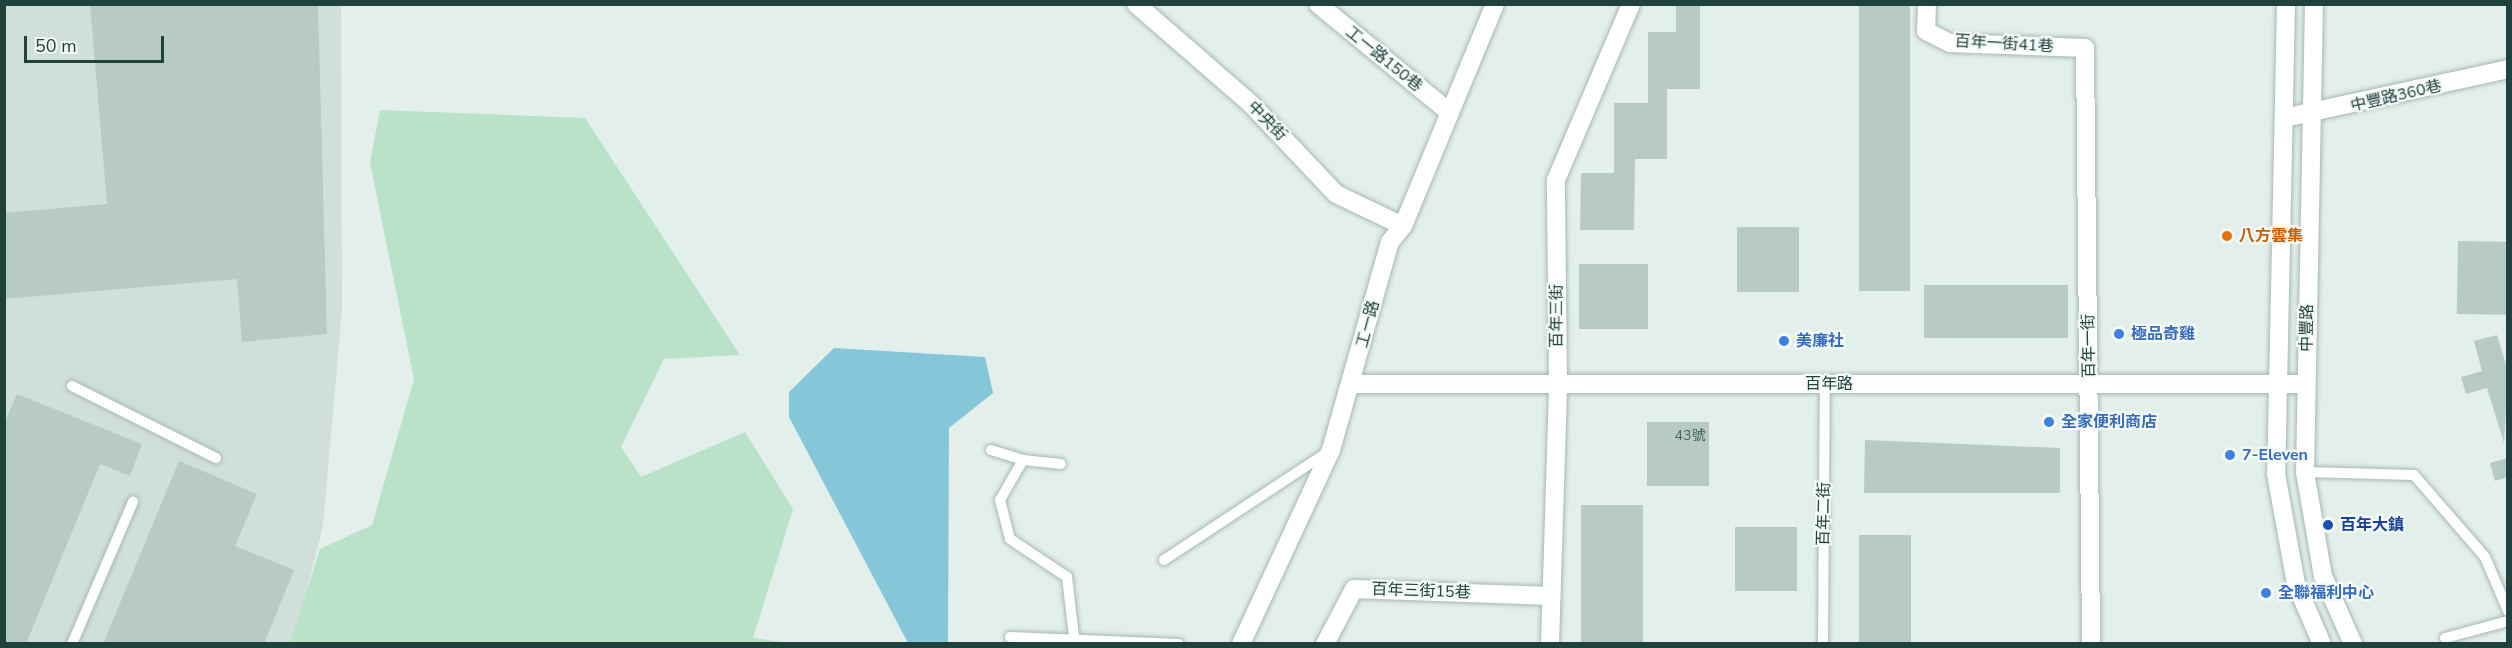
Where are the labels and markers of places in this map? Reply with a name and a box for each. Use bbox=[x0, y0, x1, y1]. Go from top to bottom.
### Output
place label: 八方雲集 bbox=[2239, 226, 2303, 246]
marker: 八方雲集 bbox=[2220, 229, 2234, 243]
place label: 極品奇雞 bbox=[2131, 324, 2195, 344]
marker: 極品奇雞 bbox=[2112, 327, 2126, 341]
place label: 美廉社 bbox=[1796, 331, 1844, 351]
marker: 美廉社 bbox=[1777, 334, 1791, 348]
place label: 全家便利商店 bbox=[2061, 412, 2157, 432]
marker: 全家便利商店 bbox=[2042, 415, 2056, 429]
place label: 7-Eleven bbox=[2242, 445, 2308, 465]
marker: 7-Eleven bbox=[2223, 448, 2237, 462]
place label: 百年大鎮 bbox=[2340, 515, 2404, 535]
marker: 百年大鎮 bbox=[2321, 518, 2335, 532]
place label: 全聯福利中心 bbox=[2278, 583, 2374, 603]
marker: 全聯福利中心 bbox=[2259, 586, 2273, 600]

